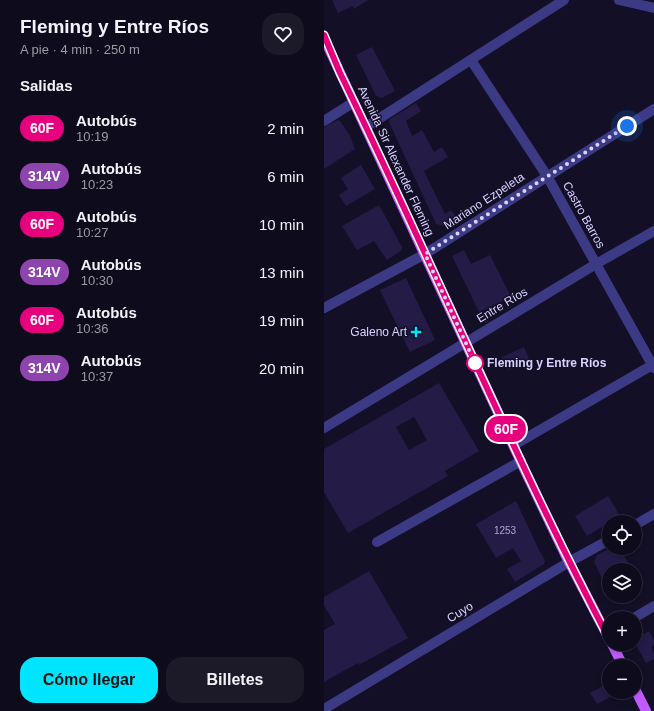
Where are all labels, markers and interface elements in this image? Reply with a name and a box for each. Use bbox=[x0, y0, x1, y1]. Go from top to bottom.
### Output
button: heart bbox=[262, 13, 304, 55]
text: Fleming y Entre Ríos bbox=[20, 16, 209, 37]
text: A pie · 4 min · 250 m bbox=[20, 42, 140, 57]
text: Salidas bbox=[20, 77, 73, 94]
street label: Avenida Sir Alexander Fleming bbox=[355, 84, 437, 238]
text: Autobús bbox=[76, 112, 137, 129]
your location bbox=[617, 116, 637, 136]
text: 60F bbox=[30, 120, 54, 136]
text: 2 min bbox=[267, 120, 304, 137]
text: 10:19 bbox=[76, 129, 109, 144]
text: Autobús bbox=[81, 160, 142, 177]
text: 314V bbox=[28, 168, 61, 184]
text: 6 min bbox=[267, 168, 304, 185]
street label: Mariano Ezpeleta bbox=[441, 170, 527, 232]
text: 10:23 bbox=[81, 177, 113, 192]
street label: Castro Barros bbox=[560, 179, 608, 251]
text: Autobús bbox=[76, 208, 137, 225]
text: 60F bbox=[30, 216, 54, 232]
text: 10 min bbox=[259, 216, 304, 233]
text: 10:27 bbox=[76, 225, 109, 240]
text: Autobús bbox=[81, 256, 142, 273]
text: 314V bbox=[28, 264, 61, 280]
text: 13 min bbox=[259, 264, 304, 281]
text: 10:30 bbox=[81, 273, 113, 288]
street label: Entre Ríos bbox=[474, 284, 530, 326]
text: Autobús bbox=[76, 304, 137, 321]
text: 60F bbox=[30, 312, 54, 328]
text: 19 min bbox=[259, 312, 304, 329]
text: 10:36 bbox=[76, 321, 109, 336]
place label: Galeno Art bbox=[350, 325, 408, 339]
marker: Galeno Art bbox=[410, 326, 422, 338]
text: Autobús bbox=[81, 352, 142, 369]
marker: Fleming y Entre Ríos bbox=[466, 354, 484, 372]
place label: Fleming y Entre Ríos bbox=[487, 356, 607, 370]
text: 314V bbox=[28, 360, 61, 376]
text: 20 min bbox=[259, 360, 304, 377]
text: 10:37 bbox=[81, 369, 113, 384]
line badge: 60F bbox=[483, 416, 529, 442]
text: 60F bbox=[494, 421, 518, 437]
map controls bbox=[602, 515, 642, 699]
button: locate bbox=[602, 515, 642, 555]
house number: 1253 bbox=[494, 525, 517, 536]
button: layers bbox=[602, 563, 642, 603]
street label: Cuyo bbox=[444, 599, 476, 625]
button: + bbox=[602, 611, 642, 651]
button: Cómo llegar bbox=[20, 657, 158, 703]
button: Billetes bbox=[166, 657, 304, 703]
button: − bbox=[602, 659, 642, 699]

